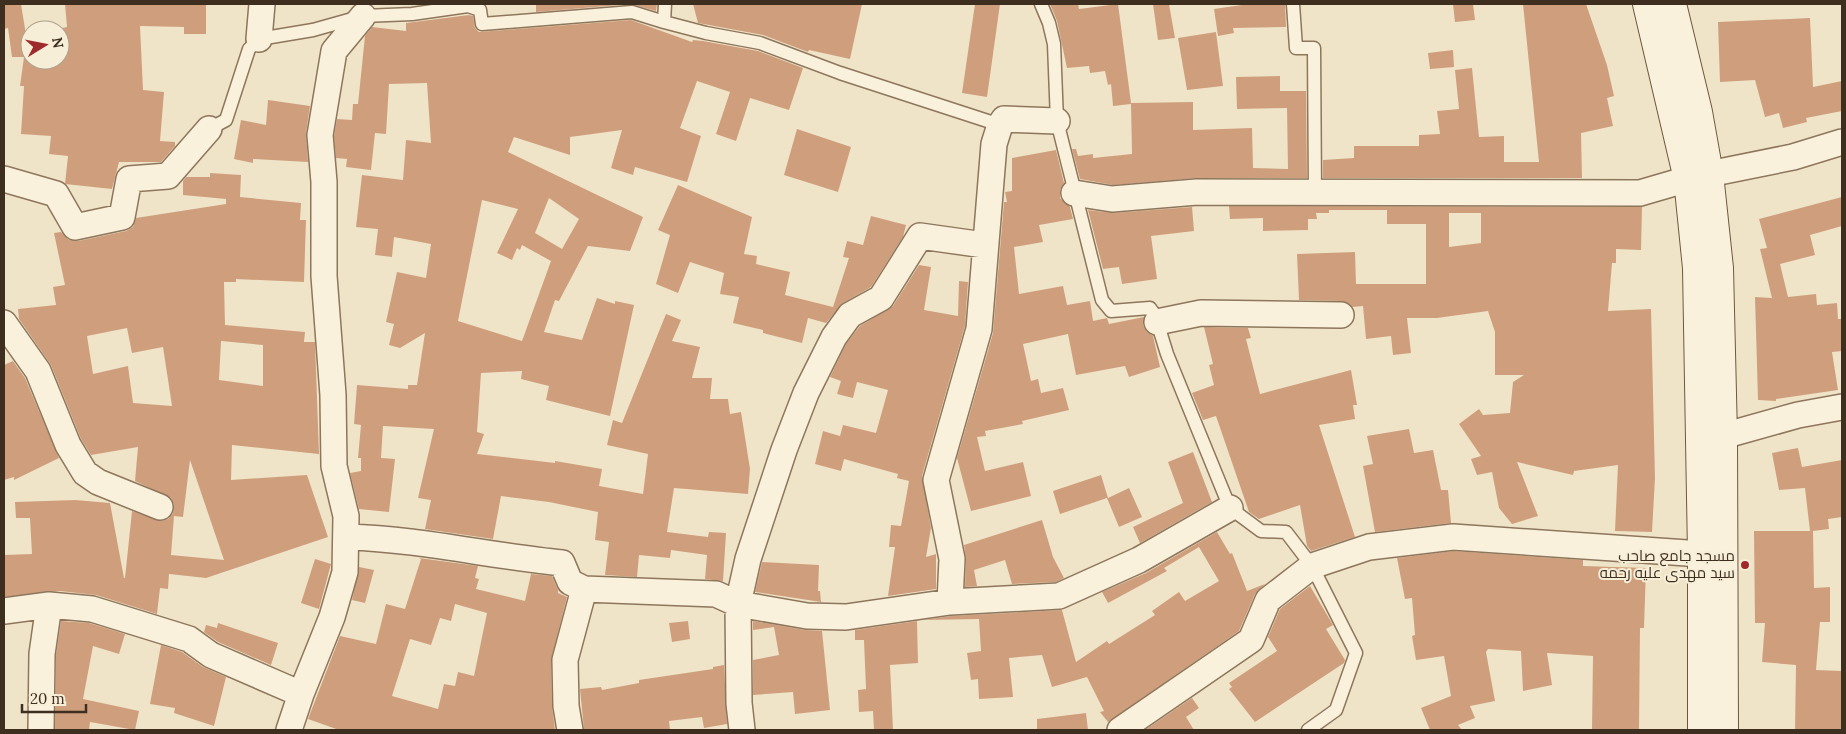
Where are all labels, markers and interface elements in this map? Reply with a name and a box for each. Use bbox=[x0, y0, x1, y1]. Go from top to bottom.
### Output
north arrow bbox=[20, 20, 70, 70]
text: N bbox=[48, 36, 68, 50]
place label: مسجد جامع صاحب سید مهدی علیه رحمه bbox=[1600, 546, 1735, 583]
marker: مسجد جامع صاحب سید مهدی علیه رحمه bbox=[1739, 559, 1751, 571]
scale bar bbox=[22, 682, 86, 714]
text: 20 m bbox=[30, 689, 65, 708]

